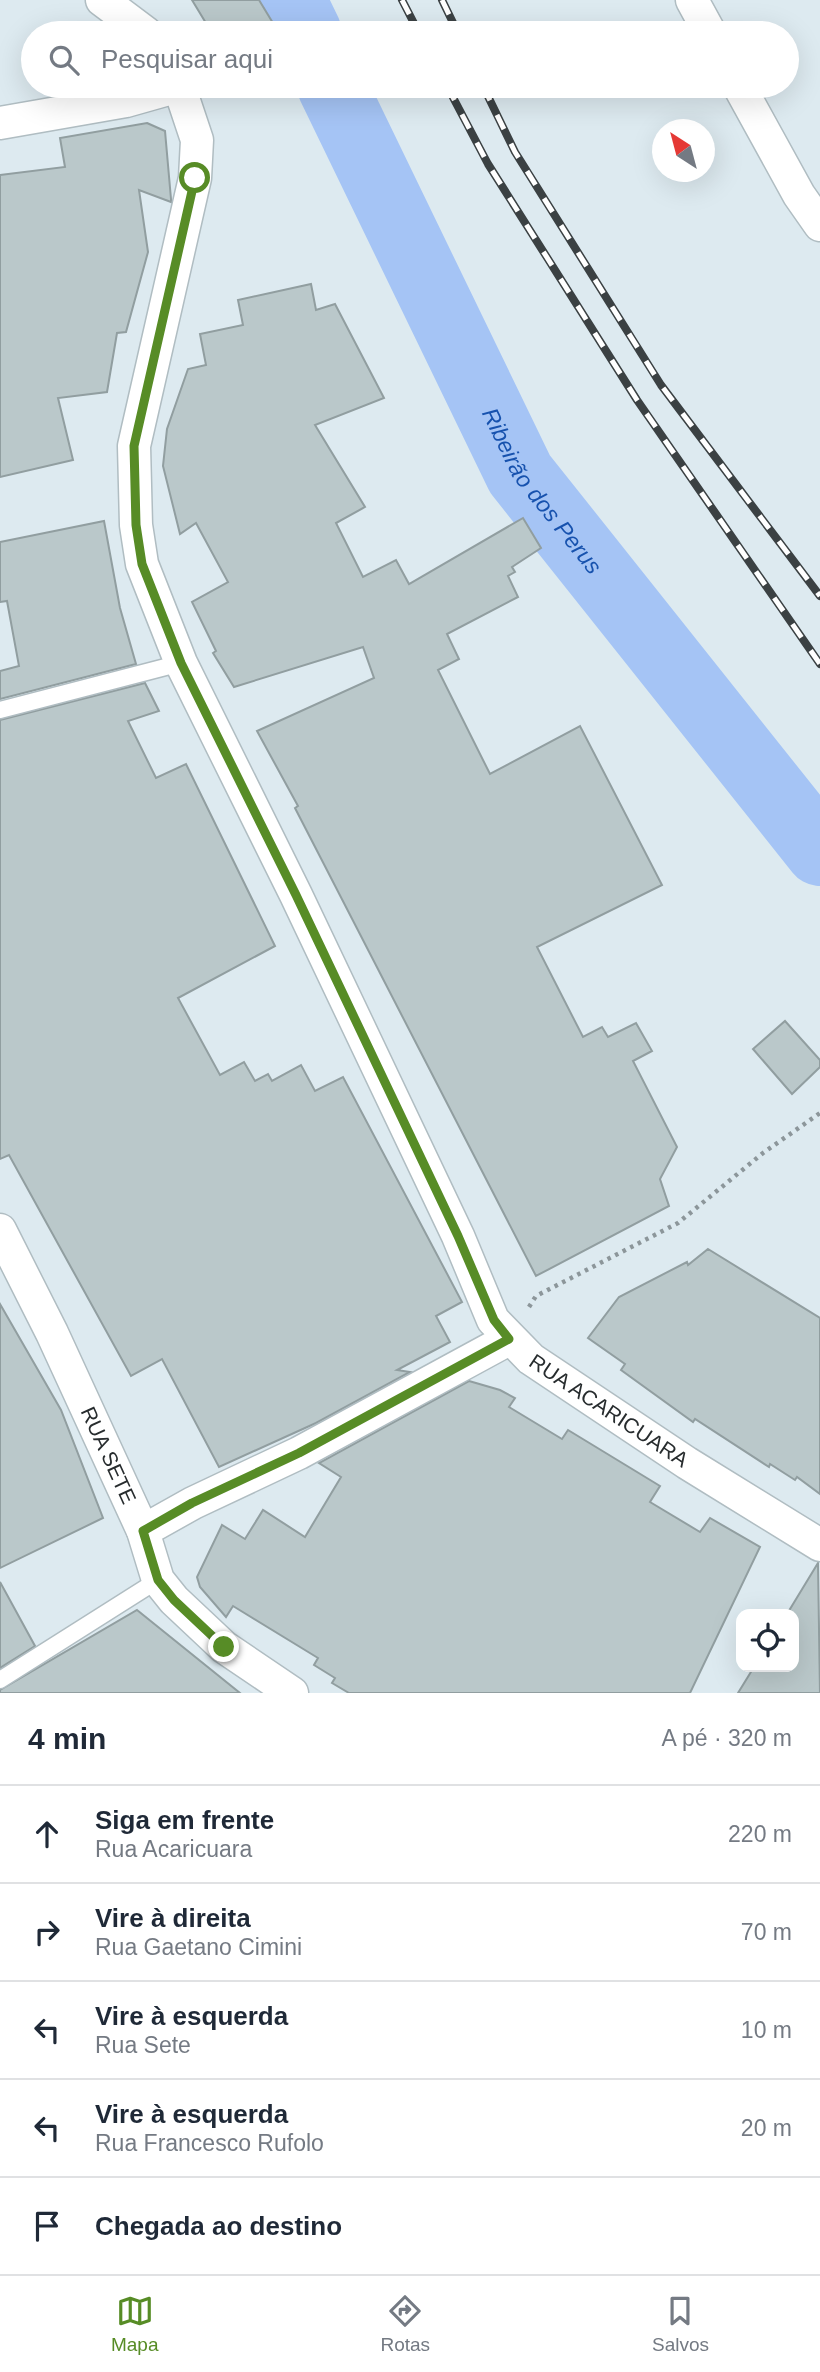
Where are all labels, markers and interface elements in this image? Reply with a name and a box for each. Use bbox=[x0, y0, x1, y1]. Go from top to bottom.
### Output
search box bbox=[21, 21, 799, 98]
icon: search bbox=[45, 41, 83, 79]
text: Pesquisar aqui bbox=[101, 44, 273, 74]
north arrow bbox=[652, 119, 715, 182]
route start bbox=[179, 162, 210, 193]
water label: Ribeirão dos Perus bbox=[477, 404, 608, 579]
street label: RUA ACARICUARA bbox=[525, 1349, 693, 1471]
street label: RUA SETE bbox=[77, 1403, 141, 1507]
map controls bbox=[736, 1609, 799, 1672]
button: locate bbox=[736, 1609, 799, 1672]
route end bbox=[208, 1631, 239, 1662]
text: 4 min bbox=[28, 1722, 106, 1755]
text: A pé · 320 m bbox=[662, 1725, 792, 1751]
text: Siga em frente bbox=[95, 1805, 274, 1835]
icon: ahead bbox=[28, 1815, 66, 1853]
text: 220 m bbox=[728, 1821, 792, 1847]
text: Rua Acaricuara bbox=[95, 1836, 252, 1862]
text: Vire à direita bbox=[95, 1903, 251, 1933]
icon: right bbox=[28, 1913, 66, 1951]
text: 70 m bbox=[741, 1919, 792, 1945]
text: Rua Gaetano Cimini bbox=[95, 1934, 302, 1960]
text: Vire à esquerda bbox=[95, 2001, 288, 2031]
icon: left bbox=[28, 2011, 66, 2049]
text: 10 m bbox=[741, 2017, 792, 2043]
text: Rua Sete bbox=[95, 2032, 191, 2058]
text: Vire à esquerda bbox=[95, 2099, 288, 2129]
icon: left bbox=[28, 2109, 66, 2147]
text: 20 m bbox=[741, 2115, 792, 2141]
text: Rua Francesco Rufolo bbox=[95, 2130, 324, 2156]
icon: arrive bbox=[28, 2207, 66, 2245]
text: Chegada ao destino bbox=[95, 2211, 342, 2241]
tab: Mapa bbox=[111, 2292, 158, 2356]
tab: Rotas bbox=[380, 2292, 430, 2356]
tab: Salvos bbox=[652, 2292, 709, 2356]

